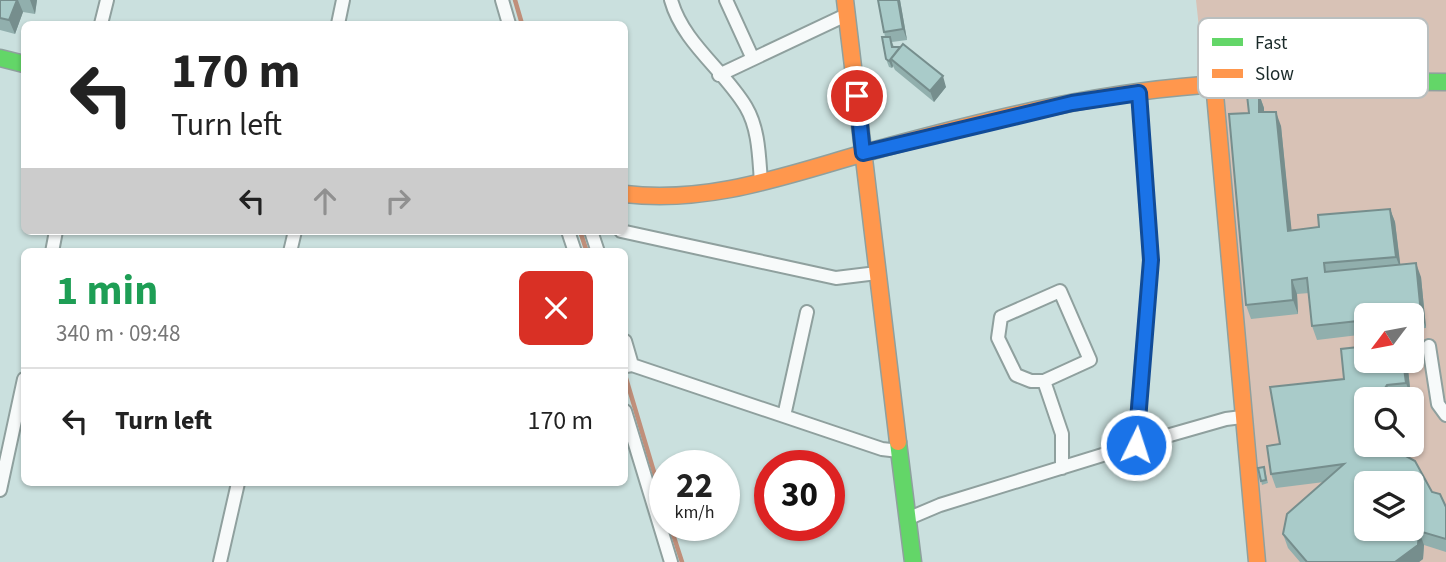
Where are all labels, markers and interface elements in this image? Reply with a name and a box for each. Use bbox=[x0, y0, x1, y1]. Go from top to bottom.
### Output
legend bbox=[1198, 18, 1428, 98]
text: Fast bbox=[1255, 30, 1288, 57]
text: 170 m bbox=[171, 37, 300, 107]
icon: left bbox=[56, 49, 147, 140]
text: Slow bbox=[1255, 61, 1294, 88]
pin bbox=[827, 66, 887, 126]
icon: arrive bbox=[838, 77, 876, 115]
text: Turn left bbox=[171, 102, 282, 148]
icon: left bbox=[233, 182, 271, 220]
icon: ahead bbox=[306, 182, 344, 220]
icon: right bbox=[379, 182, 417, 220]
text: 1 min bbox=[56, 261, 158, 321]
button: close bbox=[519, 271, 593, 345]
north arrow bbox=[1354, 303, 1424, 373]
map controls bbox=[1354, 303, 1424, 541]
text: 340 m · 09:48 bbox=[56, 317, 180, 350]
button: search bbox=[1354, 387, 1424, 457]
icon: left bbox=[56, 402, 94, 440]
text: Turn left bbox=[115, 402, 212, 439]
text: 170 m bbox=[527, 402, 593, 439]
position arrow bbox=[1099, 408, 1173, 482]
speed limit sign: 30 bbox=[754, 450, 845, 541]
text: 22 bbox=[676, 461, 713, 511]
button: layers bbox=[1354, 471, 1424, 541]
text: km/h bbox=[675, 500, 714, 525]

